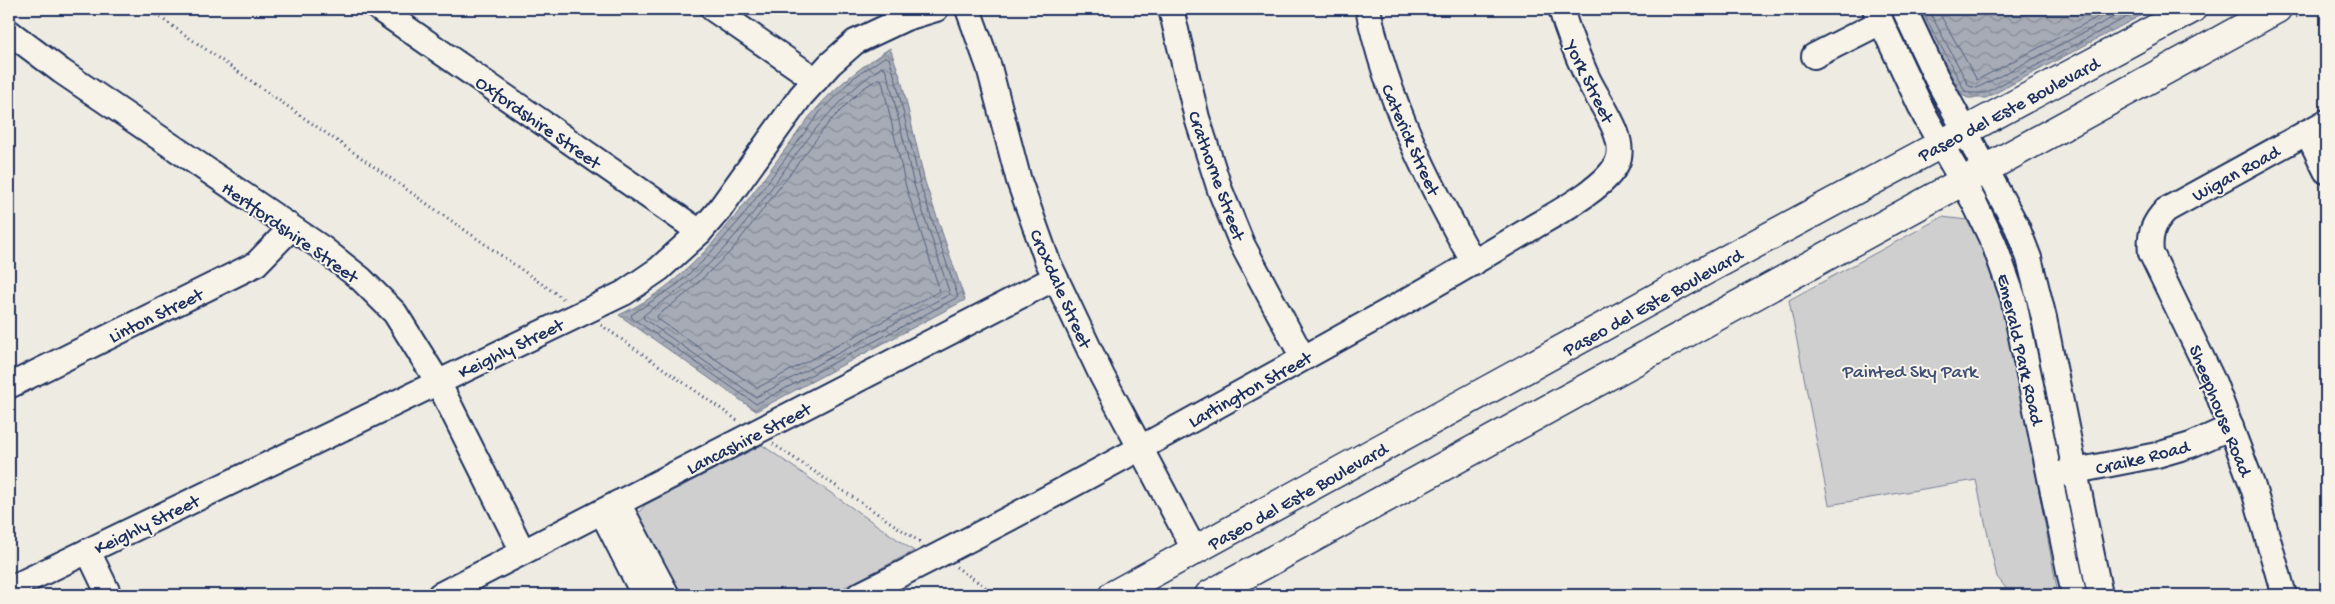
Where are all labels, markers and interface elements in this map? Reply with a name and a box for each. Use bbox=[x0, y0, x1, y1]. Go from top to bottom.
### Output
street label: York Street bbox=[1557, 36, 1619, 130]
street label: Paseo del Este Boulevard bbox=[1914, 53, 2106, 169]
street label: Oxfordshire Street bbox=[470, 72, 606, 177]
street label: Caterick Street bbox=[1374, 81, 1444, 202]
street label: Crathorne Street bbox=[1181, 108, 1250, 246]
street label: Wigan Road bbox=[2189, 141, 2286, 209]
street label: Hertfordshire Street bbox=[216, 178, 364, 291]
street label: Croxdale Street bbox=[1022, 226, 1096, 354]
street label: Paseo del Este Boulevard bbox=[1559, 244, 1749, 364]
street label: Emerald Park Road bbox=[1990, 272, 2048, 429]
street label: Linton Street bbox=[106, 283, 209, 350]
street label: Keighly Street bbox=[455, 314, 570, 385]
street label: Sheephouse Road bbox=[2182, 342, 2256, 482]
street label: Lartington Street bbox=[1185, 347, 1318, 435]
park label: Painted Sky Park bbox=[1842, 362, 1979, 385]
street label: Lancashire Street bbox=[684, 398, 818, 481]
street label: Craike Road bbox=[2094, 436, 2194, 482]
street label: Paseo del Este Boulevard bbox=[1204, 438, 1394, 558]
street label: Keighly Street bbox=[91, 490, 206, 561]

